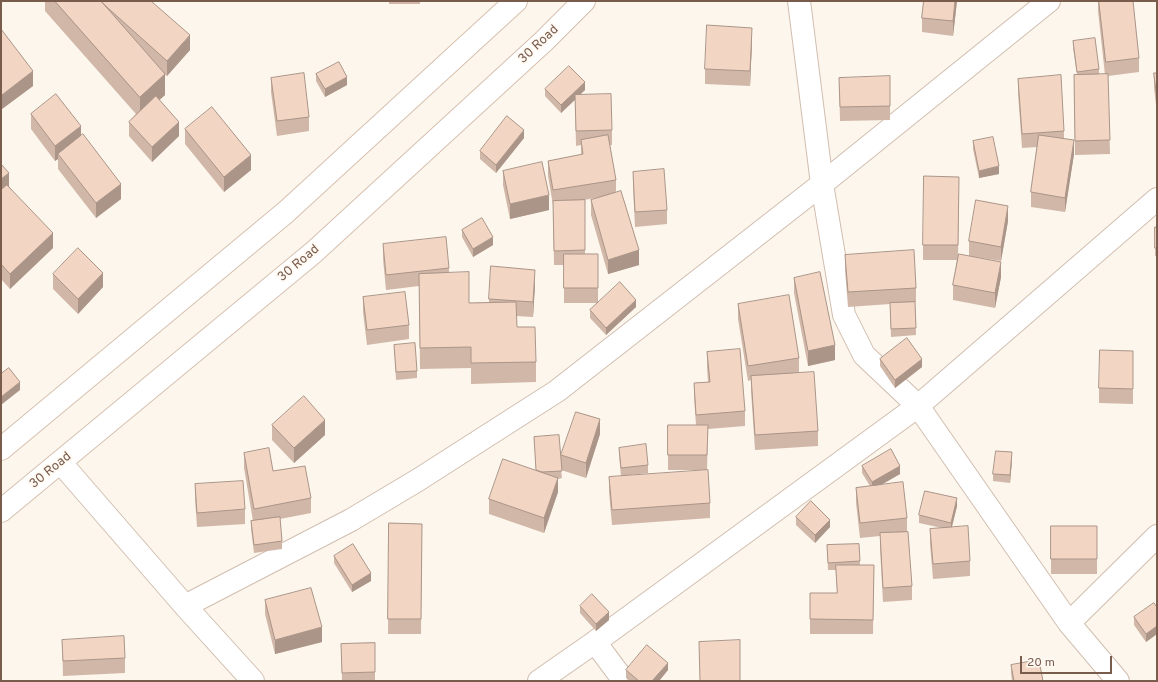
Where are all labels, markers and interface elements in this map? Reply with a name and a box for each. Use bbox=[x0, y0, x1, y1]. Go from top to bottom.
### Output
street label: 30 Road bbox=[516, 23, 562, 67]
street label: 30 Road bbox=[275, 242, 323, 286]
street label: 30 Road bbox=[27, 449, 75, 493]
scale bar bbox=[1022, 648, 1114, 674]
text: 20 m bbox=[1027, 655, 1055, 671]

